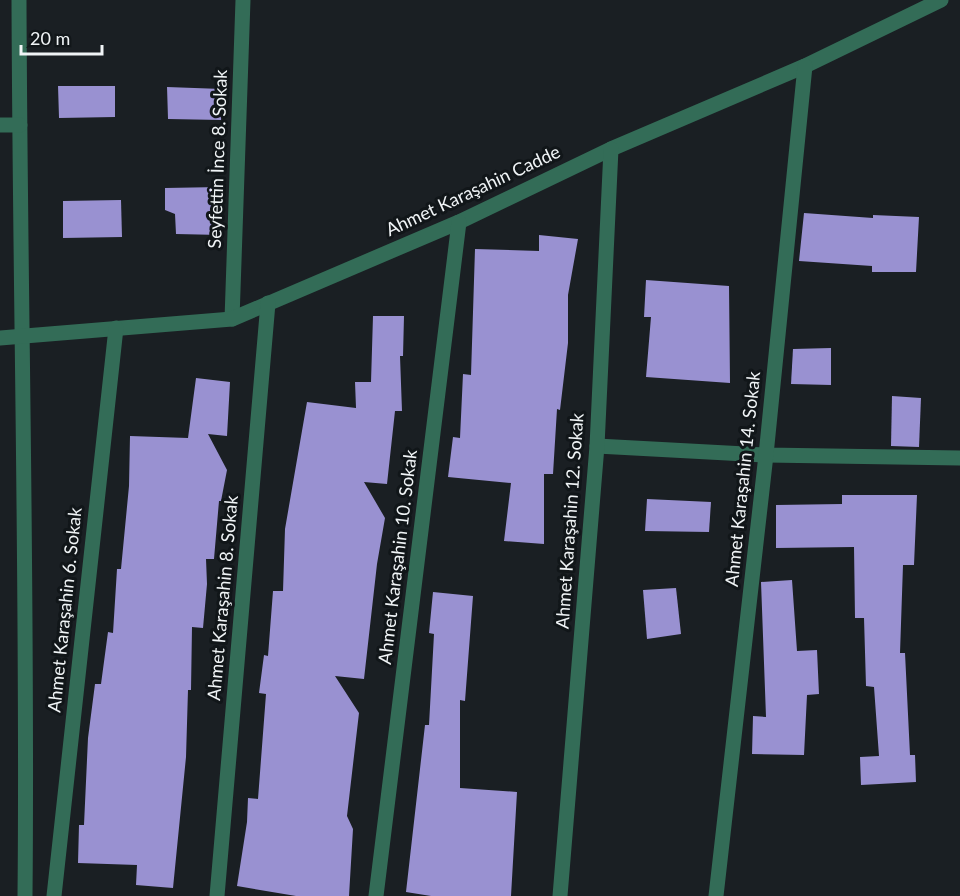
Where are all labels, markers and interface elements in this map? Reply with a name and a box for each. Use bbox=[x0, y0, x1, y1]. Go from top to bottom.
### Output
scale bar bbox=[21, 18, 102, 56]
text: 20 m bbox=[30, 27, 70, 49]
street label: Seyfettin İnce 8. Sokak bbox=[203, 68, 231, 249]
street label: Ahmet Karaşahin Cadde bbox=[382, 140, 563, 240]
street label: Ahmet Karaşahin 14. Sokak bbox=[720, 369, 764, 588]
street label: Ahmet Karaşahin 12. Sokak bbox=[550, 411, 588, 630]
street label: Ahmet Karaşahin 10. Sokak bbox=[373, 447, 421, 666]
street label: Ahmet Karaşahin 8. Sokak bbox=[202, 494, 242, 701]
street label: Ahmet Karaşahin 6. Sokak bbox=[42, 506, 86, 713]

